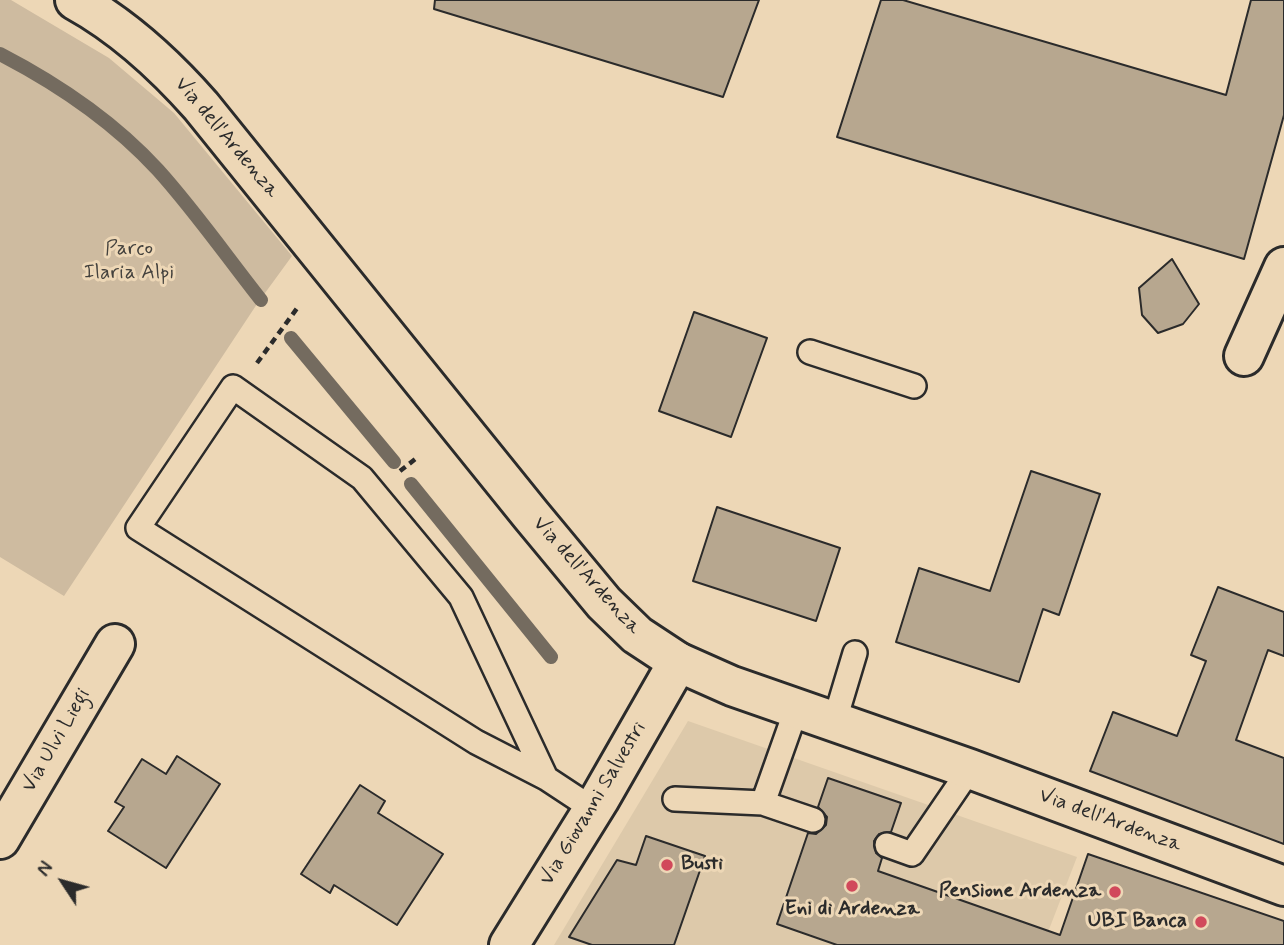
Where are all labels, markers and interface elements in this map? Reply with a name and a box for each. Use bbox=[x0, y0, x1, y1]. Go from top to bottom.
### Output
street label: Via dell'Ardenza bbox=[168, 73, 284, 203]
park label: Parco Ilaria Alpi bbox=[84, 237, 174, 287]
street label: Via dell'Ardenza bbox=[527, 512, 645, 640]
street label: Via Ulvi Liegi bbox=[17, 685, 97, 797]
street label: Via Giovanni Salvestri bbox=[535, 718, 653, 890]
street label: Via dell'Ardenza bbox=[1035, 784, 1185, 858]
north arrow bbox=[28, 847, 98, 917]
place label: Busti bbox=[681, 852, 723, 878]
text: N bbox=[32, 857, 59, 882]
marker: Busti bbox=[659, 857, 675, 873]
marker: Eni di Ardenza bbox=[844, 878, 860, 894]
place label: Pensione Ardenza bbox=[939, 879, 1101, 905]
marker: Pensione Ardenza bbox=[1107, 884, 1123, 900]
place label: Eni di Ardenza bbox=[784, 897, 920, 923]
place label: UBI Banca bbox=[1088, 909, 1187, 935]
marker: UBI Banca bbox=[1193, 914, 1209, 930]

